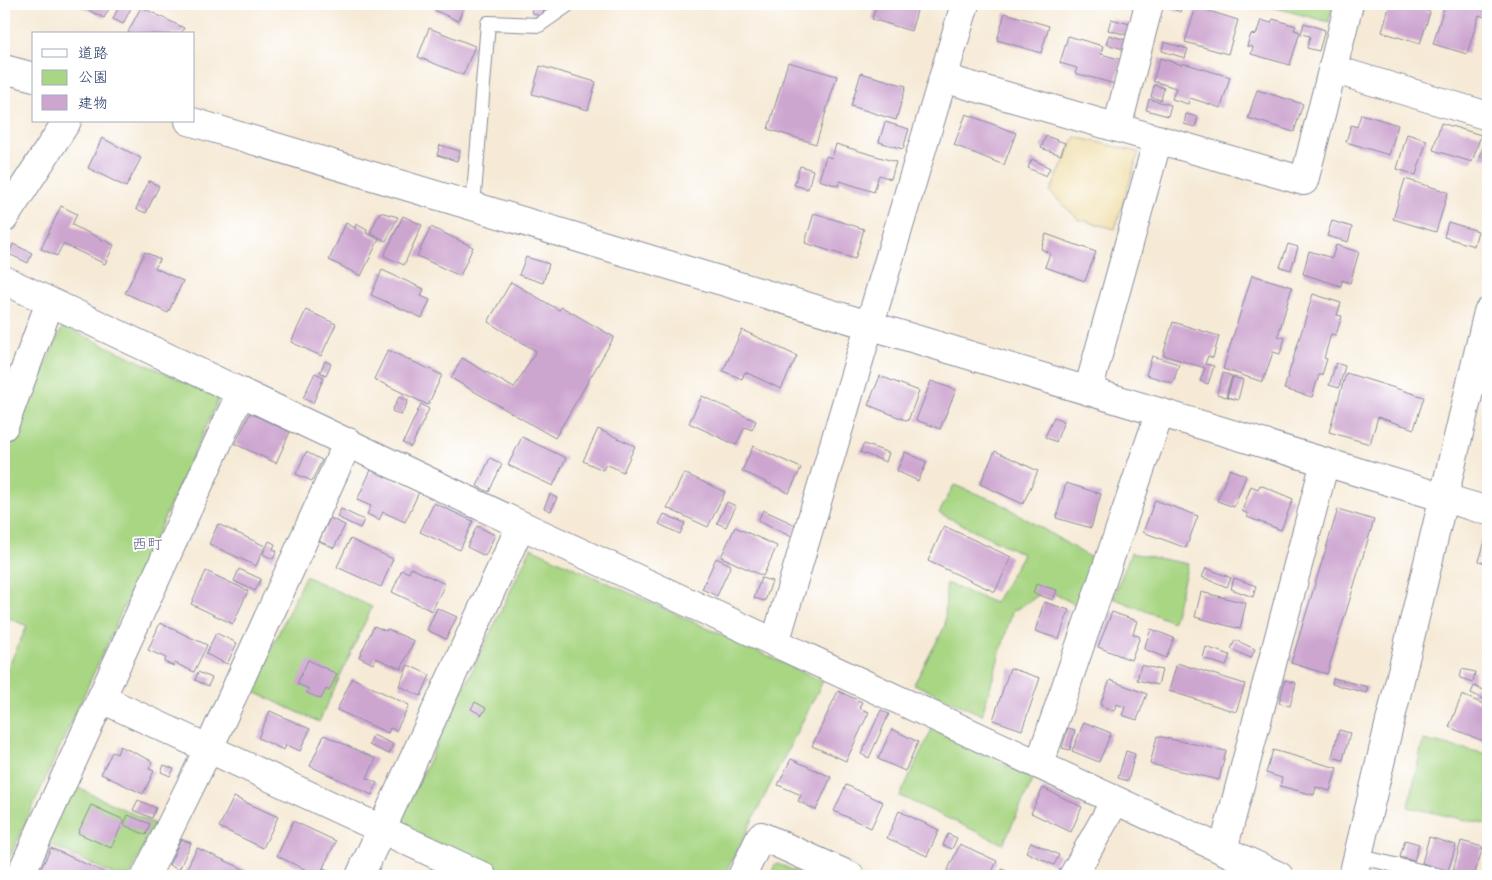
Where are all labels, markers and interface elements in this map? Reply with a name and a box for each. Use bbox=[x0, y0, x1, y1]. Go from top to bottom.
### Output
legend bbox=[32, 32, 195, 122]
text: 道路 bbox=[78, 40, 108, 63]
text: 公園 bbox=[78, 64, 108, 87]
text: 建物 bbox=[78, 90, 108, 113]
district label: 西町 bbox=[132, 531, 163, 554]

